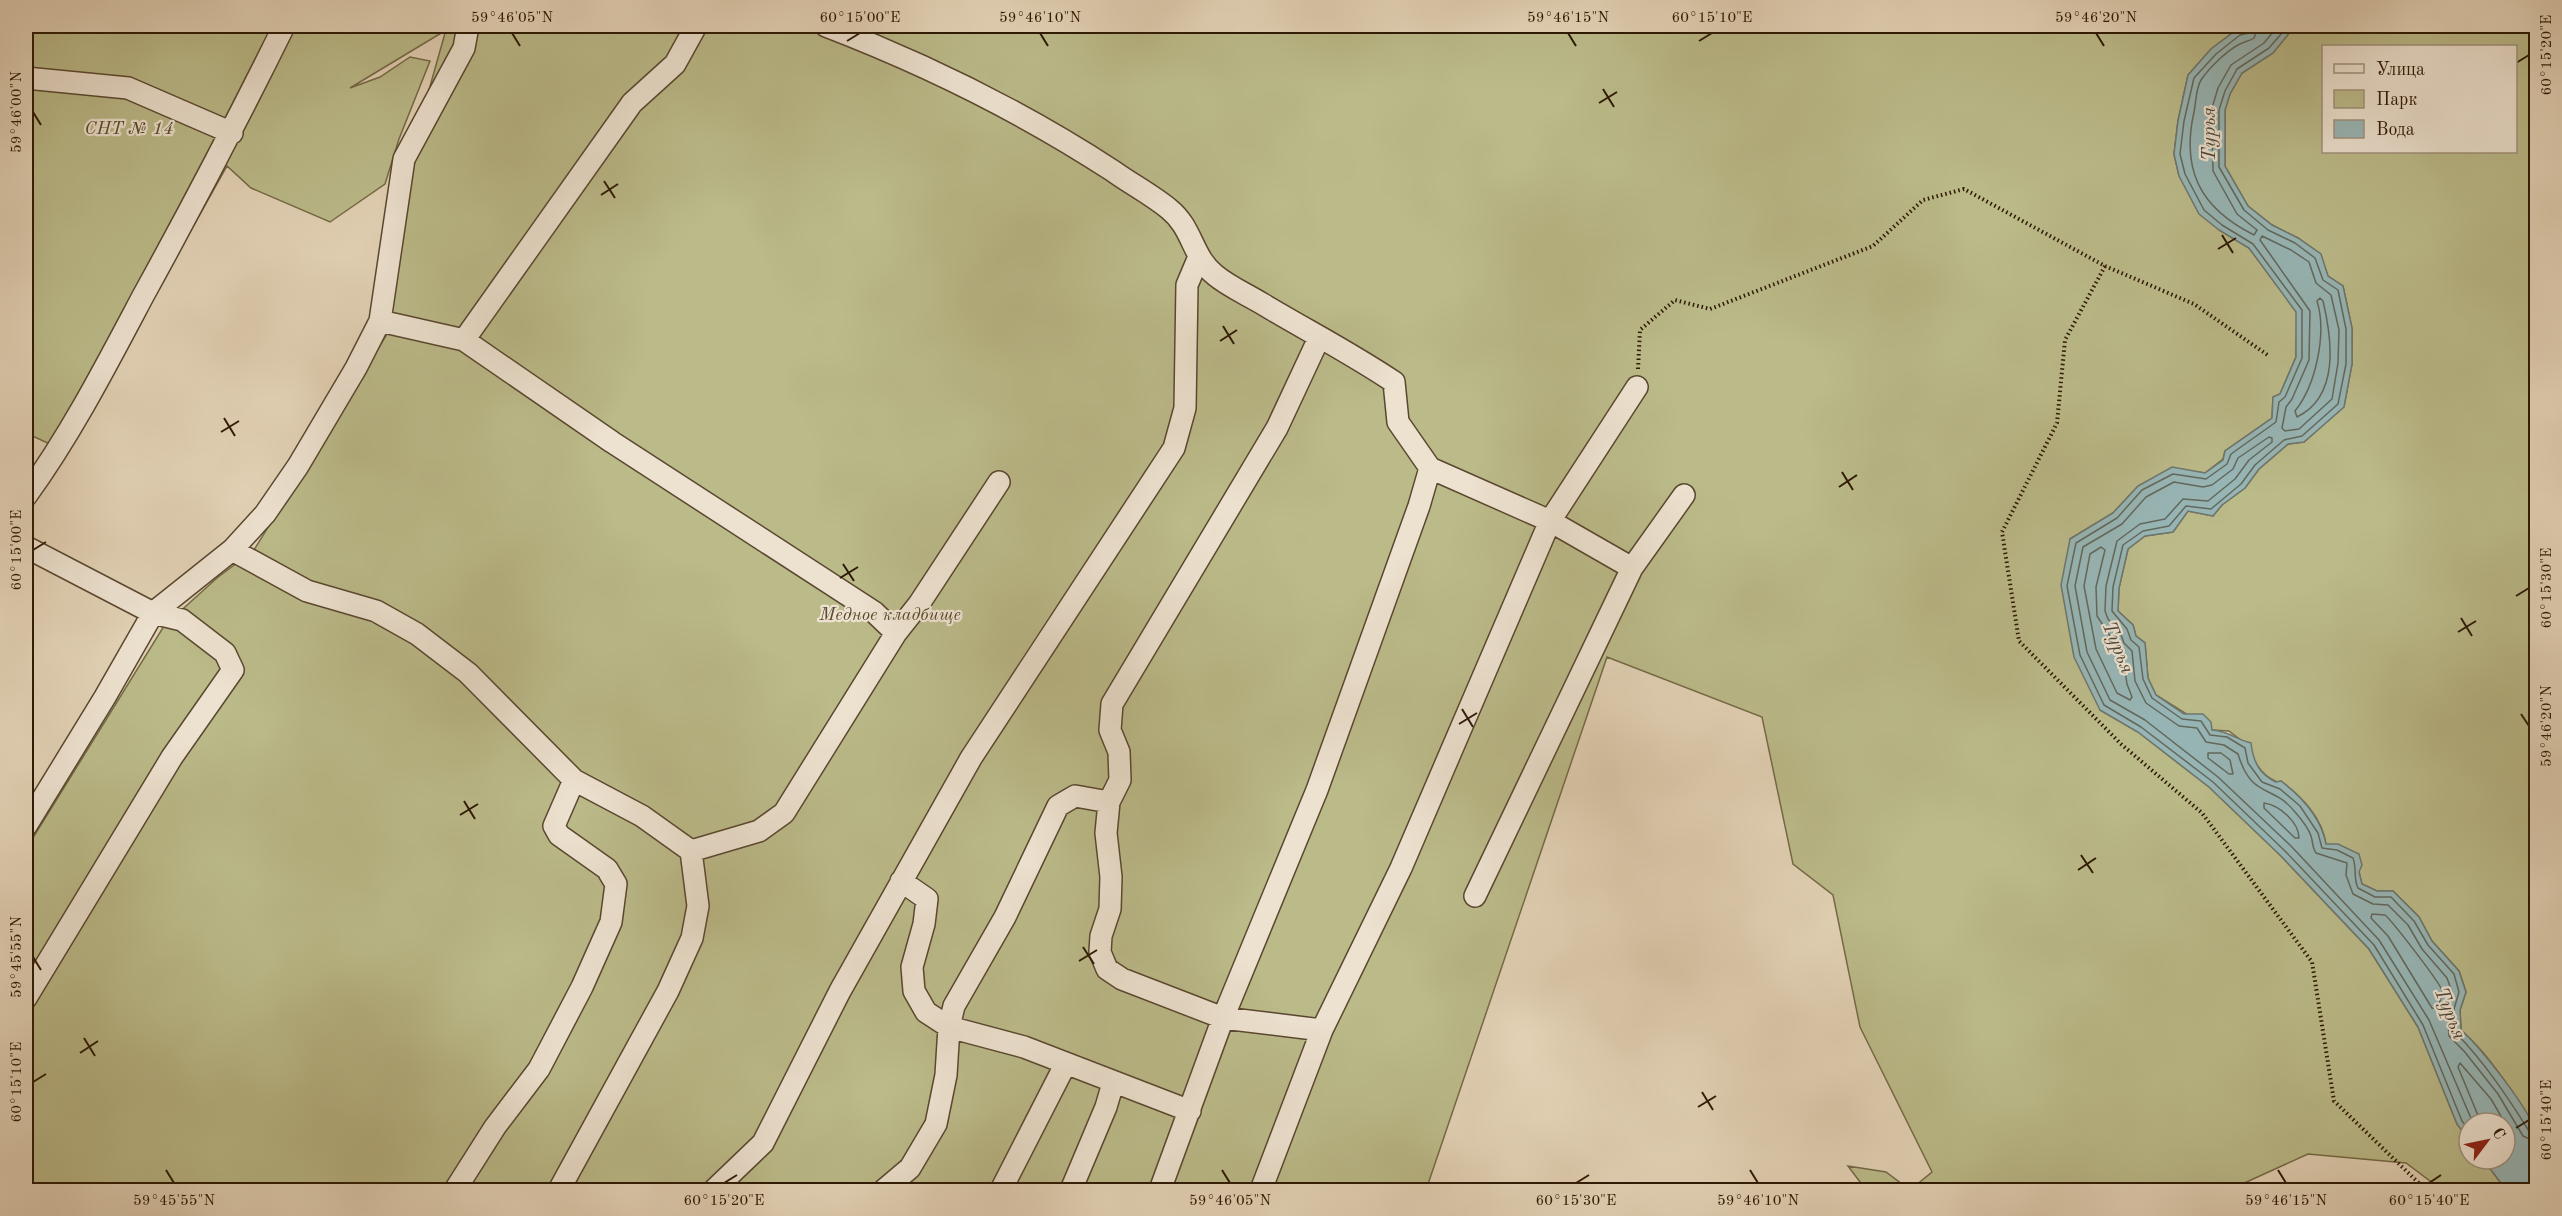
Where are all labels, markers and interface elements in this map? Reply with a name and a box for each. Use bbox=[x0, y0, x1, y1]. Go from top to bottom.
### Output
text: 59°46'05"N bbox=[471, 11, 553, 26]
text: 60°15'00"E bbox=[820, 11, 900, 26]
text: 59°46'10"N bbox=[999, 11, 1081, 26]
text: 59°46'15"N bbox=[1527, 11, 1609, 26]
text: 60°15'10"E bbox=[1672, 11, 1752, 26]
text: 59°46'20"N bbox=[2055, 11, 2137, 26]
text: 60°15'20"E bbox=[2540, 15, 2555, 95]
legend bbox=[2322, 45, 2517, 153]
text: Улица bbox=[2376, 61, 2425, 79]
text: 59°46'00"N bbox=[10, 71, 25, 153]
text: Парк bbox=[2376, 91, 2417, 109]
water label: Турья bbox=[2200, 106, 2220, 161]
park label: СНТ № 14 bbox=[84, 120, 174, 138]
text: Вода bbox=[2376, 121, 2415, 139]
text: 60°15'00"E bbox=[10, 510, 25, 590]
text: 60°15'30"E bbox=[2540, 548, 2555, 628]
park label: Медное кладбище bbox=[818, 606, 961, 624]
water label: Турья bbox=[2098, 619, 2137, 677]
text: 59°46'20"N bbox=[2540, 685, 2555, 767]
text: 59°45'55"N bbox=[10, 916, 25, 998]
water label: Турья bbox=[2430, 985, 2469, 1043]
text: 60°15'10"E bbox=[10, 1042, 25, 1122]
text: 60°15'40"E bbox=[2540, 1080, 2555, 1160]
north arrow bbox=[2457, 1111, 2517, 1171]
text: С bbox=[2488, 1125, 2508, 1143]
text: 59°45'55"N bbox=[133, 1194, 215, 1209]
text: 60°15'20"E bbox=[684, 1194, 764, 1209]
text: 59°46'05"N bbox=[1189, 1194, 1271, 1209]
text: 60°15'30"E bbox=[1536, 1194, 1616, 1209]
text: 59°46'10"N bbox=[1717, 1194, 1799, 1209]
text: 59°46'15"N bbox=[2245, 1194, 2327, 1209]
text: 60°15'40"E bbox=[2389, 1194, 2469, 1209]

